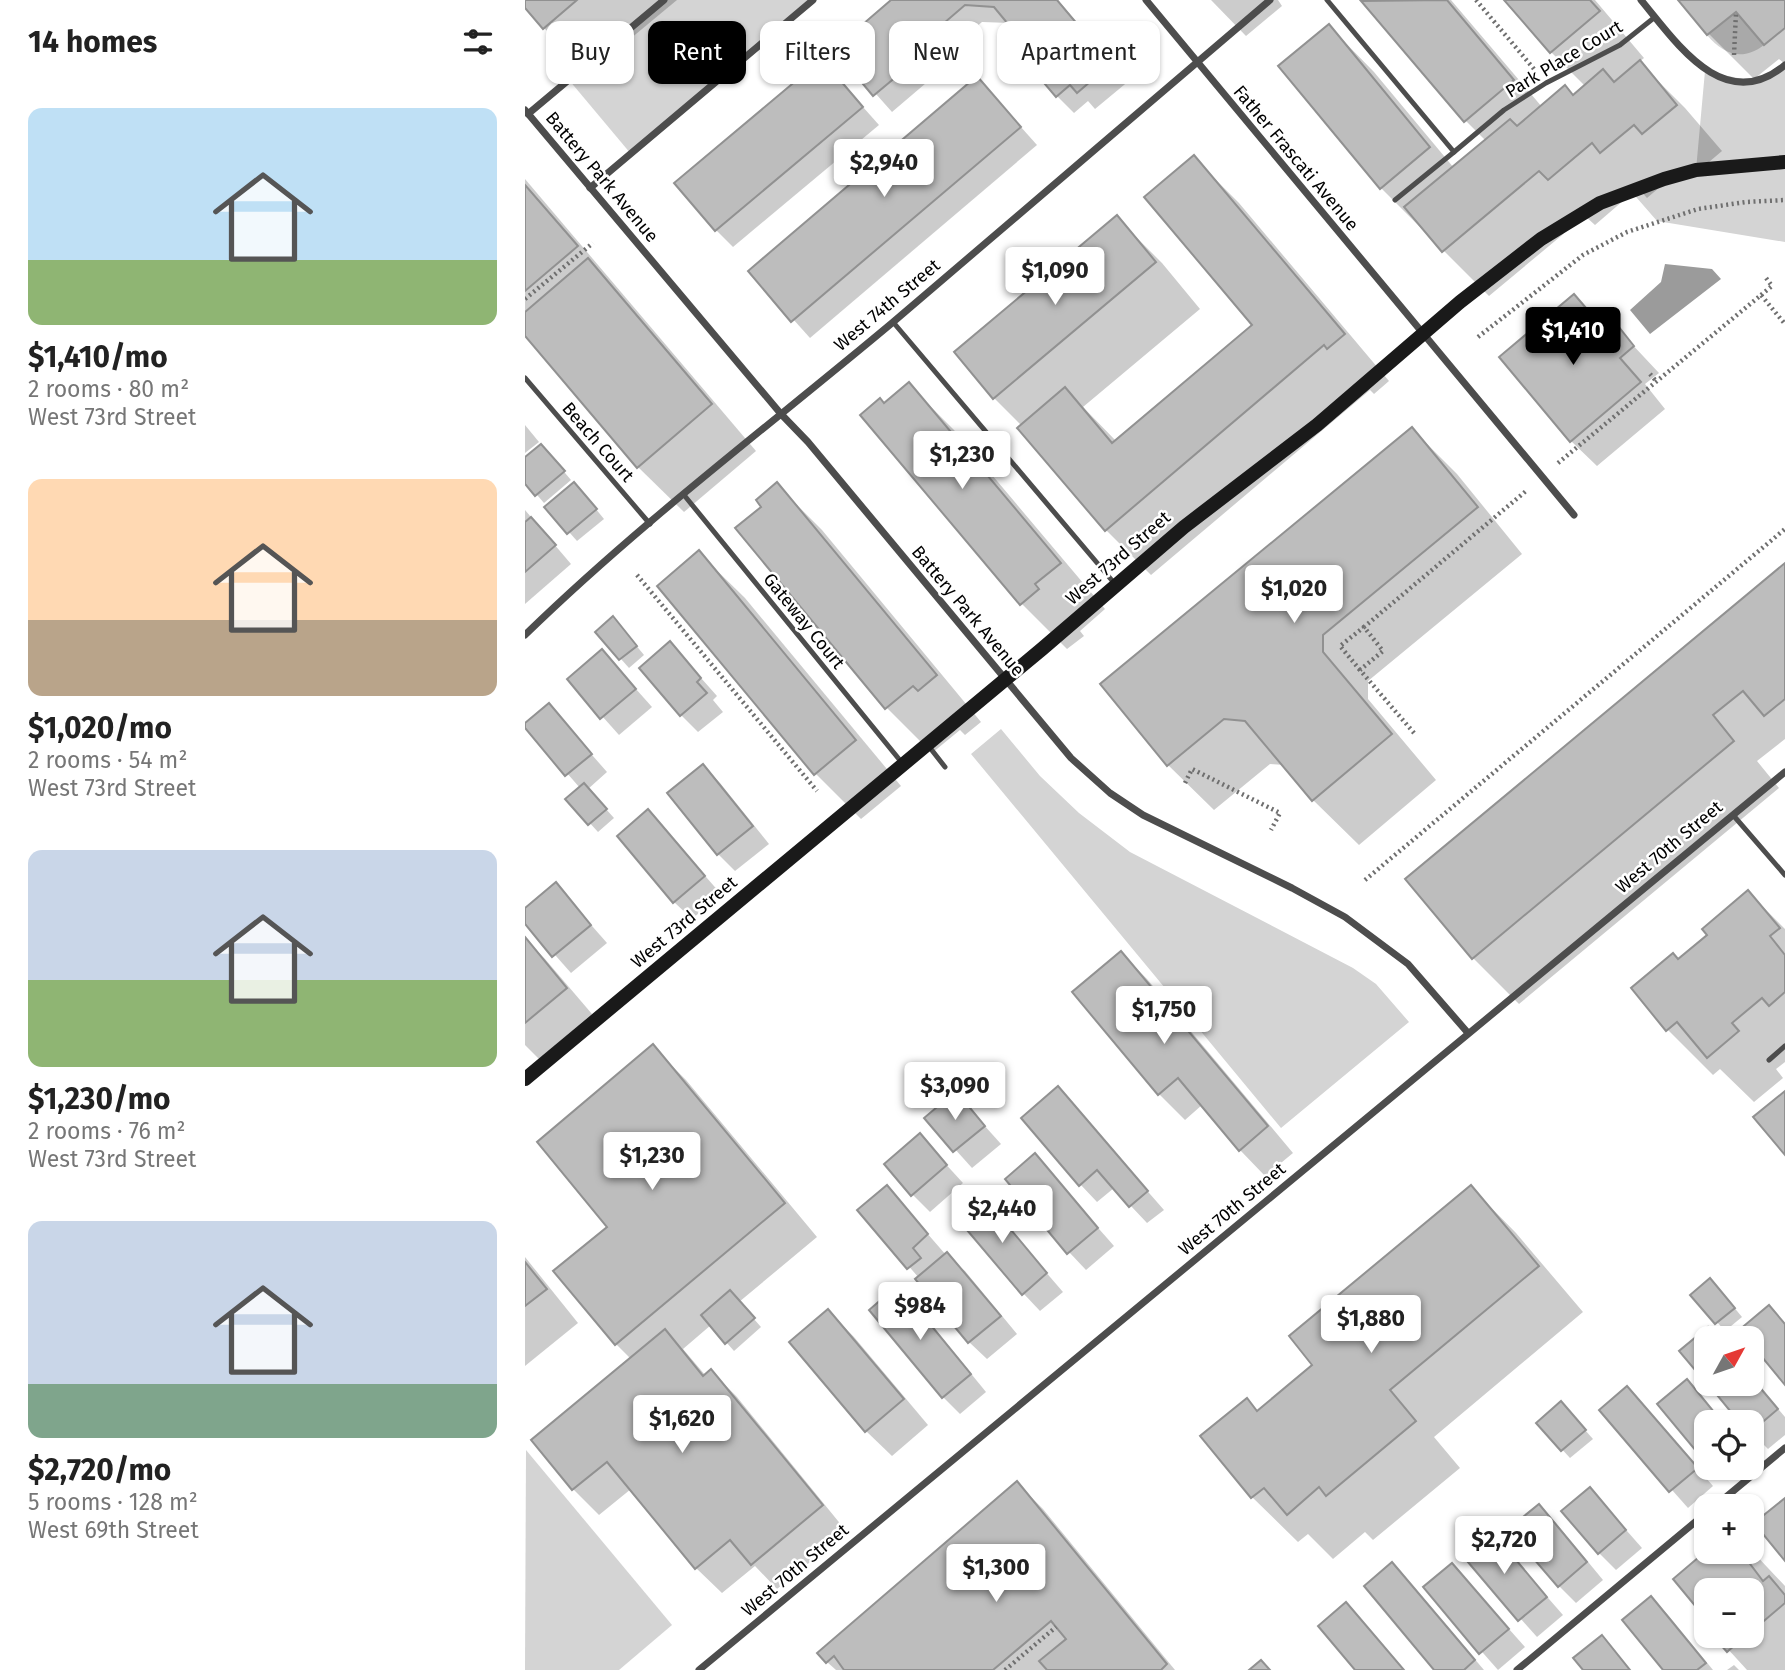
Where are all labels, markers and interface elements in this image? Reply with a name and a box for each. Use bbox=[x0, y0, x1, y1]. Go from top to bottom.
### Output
street label: Park Place Court bbox=[1502, 15, 1627, 103]
chip: Buy bbox=[546, 21, 634, 84]
chip: Rent bbox=[648, 21, 746, 84]
chip: Filters bbox=[760, 21, 875, 84]
chip: New bbox=[889, 21, 983, 84]
chip: Apartment bbox=[997, 21, 1160, 84]
icon: filters bbox=[459, 23, 497, 61]
text: 14 homes bbox=[28, 24, 157, 60]
street label: Father Frascati Avenue bbox=[1229, 81, 1363, 235]
street label: Battery Park Avenue bbox=[541, 107, 663, 247]
pin: $2,940 bbox=[827, 140, 941, 199]
text: $2,940 bbox=[850, 148, 918, 176]
icon: home bbox=[200, 154, 326, 280]
pin: $1,090 bbox=[998, 247, 1112, 307]
street label: West 74th Street bbox=[829, 254, 945, 356]
text: $1,090 bbox=[1021, 256, 1089, 284]
pin: $1,410 bbox=[1516, 308, 1630, 367]
text: $1,410 bbox=[1542, 316, 1604, 344]
text: $1,410/mo bbox=[28, 339, 168, 375]
text: 2 rooms · 80 m² bbox=[28, 375, 189, 403]
street label: Beach Court bbox=[557, 398, 639, 487]
text: West 73rd Street bbox=[28, 403, 196, 431]
pin: $1,230 bbox=[905, 432, 1019, 491]
text: $1,230 bbox=[929, 440, 995, 468]
street label: West 73rd Street bbox=[1061, 506, 1175, 610]
icon: home bbox=[200, 525, 326, 651]
street label: Battery Park Avenue bbox=[907, 541, 1029, 681]
pin: $1,020 bbox=[1237, 566, 1351, 625]
street label: Gateway Court bbox=[759, 569, 850, 674]
text: $1,020 bbox=[1261, 574, 1327, 602]
text: $1,020/mo bbox=[28, 710, 172, 746]
text: 2 rooms · 54 m² bbox=[28, 746, 187, 774]
text: West 73rd Street bbox=[28, 774, 196, 802]
street label: West 70th Street bbox=[1611, 796, 1727, 898]
street label: West 73rd Street bbox=[626, 871, 742, 973]
icon: home bbox=[200, 896, 326, 1022]
pin: $1,750 bbox=[1107, 986, 1221, 1046]
text: $1,750 bbox=[1132, 995, 1196, 1023]
pin: $3,090 bbox=[898, 1062, 1012, 1122]
text: $3,090 bbox=[920, 1071, 990, 1099]
text: $1,230/mo bbox=[28, 1081, 171, 1117]
text: 2 rooms · 76 m² bbox=[28, 1117, 186, 1145]
pin: $1,230 bbox=[595, 1132, 709, 1192]
text: $1,230 bbox=[619, 1141, 685, 1169]
text: West 73rd Street bbox=[28, 1145, 196, 1173]
street label: West 70th Street bbox=[1174, 1158, 1290, 1260]
pin: $2,440 bbox=[945, 1186, 1059, 1245]
text: $2,440 bbox=[968, 1194, 1036, 1222]
icon: home bbox=[200, 1267, 326, 1393]
pin: $984 bbox=[879, 1282, 961, 1342]
text: $984 bbox=[894, 1291, 946, 1319]
pin: $1,880 bbox=[1314, 1296, 1428, 1355]
text: $1,880 bbox=[1337, 1304, 1405, 1332]
north arrow bbox=[1694, 1326, 1764, 1396]
map controls bbox=[1694, 1326, 1764, 1648]
pin: $1,620 bbox=[625, 1396, 739, 1455]
text: $1,620 bbox=[649, 1404, 715, 1432]
button: locate bbox=[1694, 1410, 1764, 1480]
text: $2,720/mo bbox=[28, 1452, 171, 1488]
text: 5 rooms · 128 m² bbox=[28, 1488, 198, 1516]
button: + bbox=[1694, 1494, 1764, 1564]
text: West 69th Street bbox=[28, 1516, 199, 1544]
pin: $2,720 bbox=[1447, 1516, 1561, 1576]
street label: West 70th Street bbox=[737, 1519, 853, 1621]
text: $2,720 bbox=[1471, 1525, 1537, 1553]
pin: $1,300 bbox=[939, 1544, 1053, 1604]
text: $1,300 bbox=[962, 1553, 1030, 1581]
button: − bbox=[1694, 1578, 1764, 1648]

